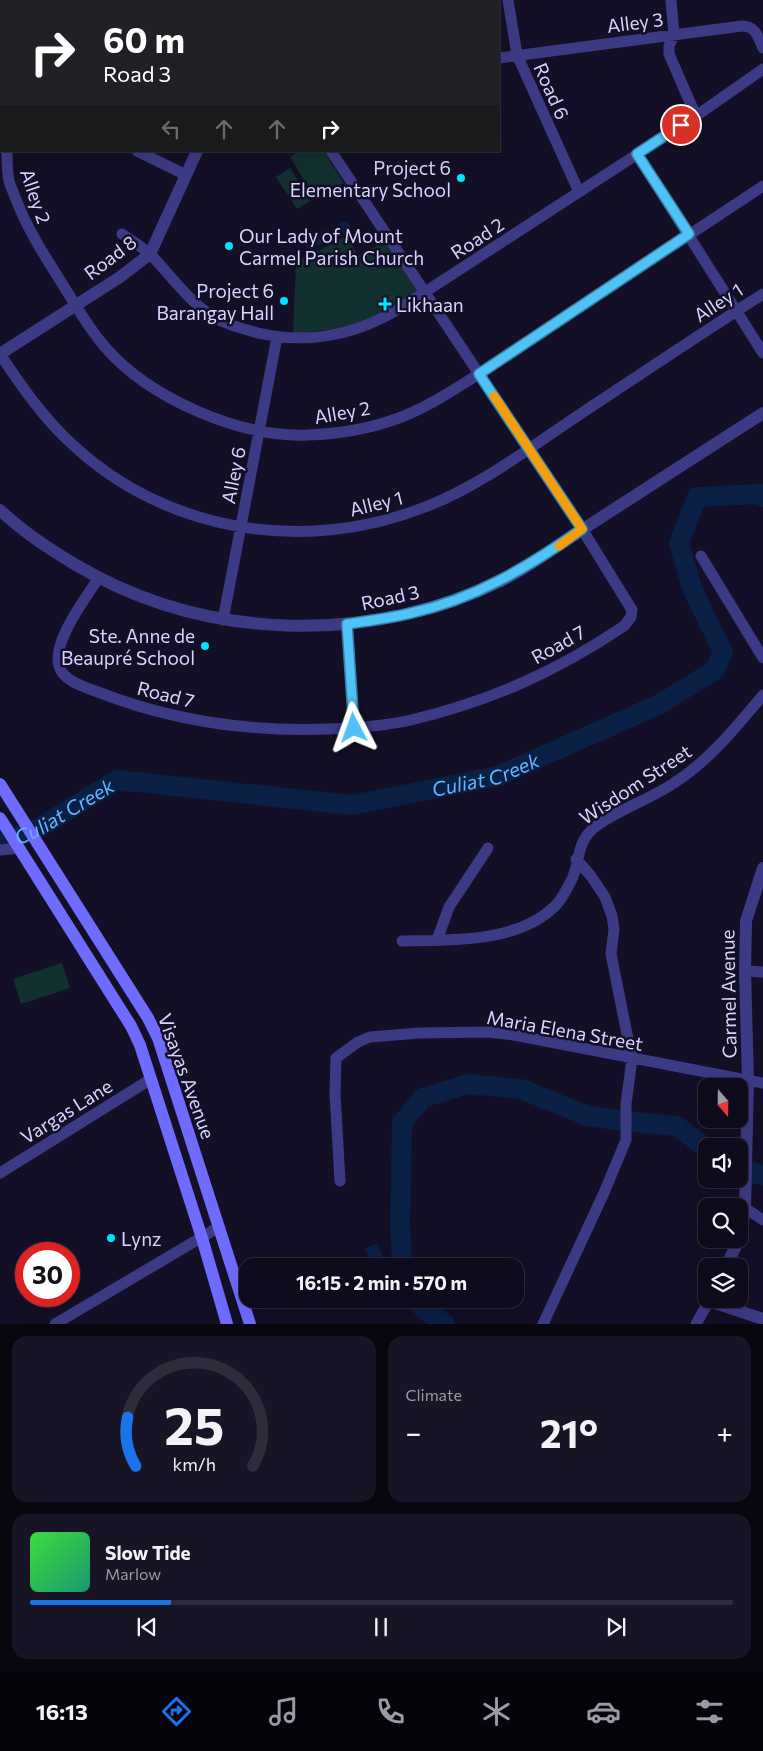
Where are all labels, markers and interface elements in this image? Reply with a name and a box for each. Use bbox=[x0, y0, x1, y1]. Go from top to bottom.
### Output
street label: Alley 3 bbox=[605, 7, 665, 37]
text: 60 m bbox=[103, 17, 185, 60]
icon: right bbox=[20, 20, 85, 85]
street label: Road 6 bbox=[529, 59, 575, 123]
text: Road 3 bbox=[103, 60, 171, 87]
pin bbox=[660, 104, 702, 146]
icon: arrive bbox=[667, 111, 695, 139]
icon: left bbox=[157, 115, 185, 143]
icon: ahead bbox=[210, 115, 238, 143]
icon: ahead bbox=[263, 115, 291, 143]
icon: right bbox=[316, 115, 344, 143]
place label: Project 6 Elementary School bbox=[290, 156, 451, 201]
street label: Alley 2 bbox=[16, 166, 56, 226]
marker: Project 6 Elementary School bbox=[455, 172, 467, 184]
street label: Road 2 bbox=[446, 212, 508, 264]
place label: Our Lady of Mount Carmel Parish Church bbox=[239, 224, 424, 269]
street label: Road 8 bbox=[79, 230, 141, 284]
marker: Our Lady of Mount Carmel Parish Church bbox=[223, 240, 235, 252]
street label: Alley 1 bbox=[689, 278, 747, 326]
place label: Project 6 Barangay Hall bbox=[156, 279, 274, 324]
place label: Likhaan bbox=[396, 293, 464, 316]
marker: Project 6 Barangay Hall bbox=[278, 295, 290, 307]
marker: Likhaan bbox=[378, 297, 392, 311]
street label: Alley 2 bbox=[312, 396, 372, 428]
street label: Alley 6 bbox=[216, 445, 250, 505]
street label: Alley 1 bbox=[347, 485, 405, 521]
street label: Road 3 bbox=[359, 580, 421, 614]
street label: Road 7 bbox=[527, 620, 589, 668]
place label: Ste. Anne de Beaupré School bbox=[61, 624, 195, 669]
marker: Ste. Anne de Beaupré School bbox=[199, 640, 211, 652]
street label: Road 7 bbox=[135, 676, 197, 712]
position arrow bbox=[327, 701, 379, 753]
street label: Wisdom Street bbox=[575, 739, 696, 829]
water label: Culiat Creek bbox=[430, 747, 544, 801]
water label: Culiat Creek bbox=[11, 772, 119, 849]
street label: Carmel Avenue bbox=[715, 929, 741, 1059]
street label: Maria Elena Street bbox=[485, 1005, 645, 1055]
street label: Visayas Avenue bbox=[154, 1010, 220, 1142]
street label: Vargas Lane bbox=[16, 1074, 116, 1148]
north arrow bbox=[698, 1078, 748, 1128]
map controls bbox=[698, 1078, 748, 1308]
button: sound bbox=[698, 1138, 748, 1188]
button: search bbox=[698, 1198, 748, 1248]
place label: Lynz bbox=[121, 1227, 162, 1250]
marker: Lynz bbox=[105, 1232, 117, 1244]
speed limit sign: 30 bbox=[15, 1242, 80, 1307]
button: layers bbox=[698, 1258, 748, 1308]
text: 16:15 · 2 min · 570 m bbox=[296, 1271, 467, 1294]
text: Climate bbox=[406, 1385, 462, 1404]
text: 25 bbox=[164, 1392, 224, 1456]
text: 21° bbox=[540, 1409, 598, 1456]
text: − bbox=[406, 1415, 421, 1449]
text: + bbox=[717, 1415, 733, 1449]
text: km/h bbox=[172, 1453, 215, 1475]
text: Slow Tide bbox=[105, 1541, 191, 1564]
text: Marlow bbox=[105, 1564, 161, 1583]
icon: previous bbox=[133, 1613, 161, 1641]
icon: pause bbox=[367, 1613, 395, 1641]
icon: next bbox=[602, 1613, 630, 1641]
icon: directions bbox=[159, 1694, 194, 1729]
icon: music bbox=[266, 1694, 301, 1729]
icon: phone bbox=[373, 1694, 408, 1729]
icon: climate bbox=[479, 1694, 514, 1729]
icon: car bbox=[586, 1694, 621, 1729]
icon: filters bbox=[692, 1694, 727, 1729]
text: 16:13 bbox=[36, 1698, 88, 1725]

